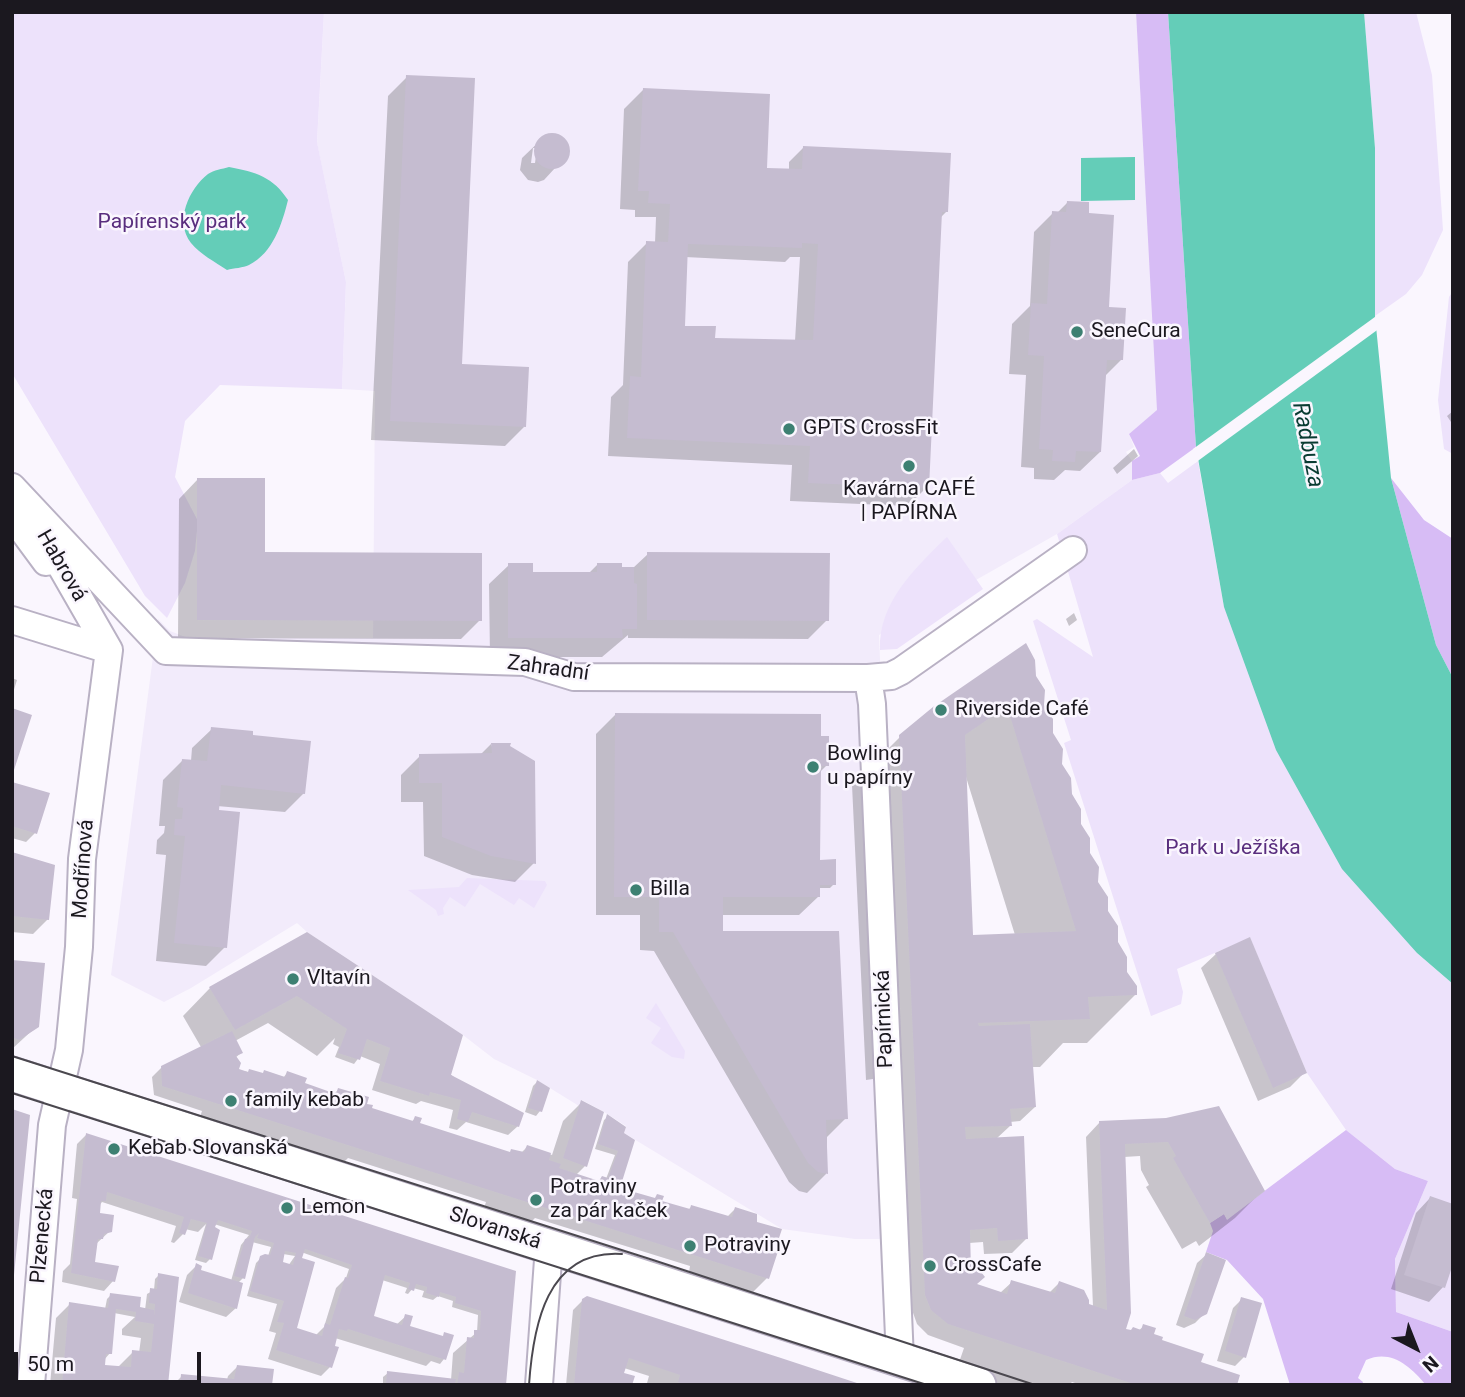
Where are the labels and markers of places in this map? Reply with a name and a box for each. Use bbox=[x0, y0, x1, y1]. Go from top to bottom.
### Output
place label: SeneCura bbox=[1091, 319, 1181, 345]
marker: SeneCura bbox=[1069, 324, 1085, 340]
place label: GPTS CrossFit bbox=[803, 416, 938, 442]
marker: GPTS CrossFit bbox=[781, 421, 797, 437]
marker: Kavárna CAFÉ | PAPÍRNA bbox=[901, 458, 917, 474]
place label: Kavárna CAFÉ | PAPÍRNA bbox=[843, 477, 975, 527]
place label: Riverside Café bbox=[955, 697, 1089, 723]
marker: Riverside Café bbox=[933, 702, 949, 718]
place label: Bowling u papírny bbox=[827, 742, 913, 792]
marker: Bowling u papírny bbox=[805, 759, 821, 775]
place label: Billa bbox=[650, 877, 690, 903]
marker: Billa bbox=[628, 882, 644, 898]
place label: Vltavín bbox=[307, 966, 371, 992]
marker: Vltavín bbox=[285, 971, 301, 987]
place label: family kebab bbox=[245, 1088, 364, 1114]
marker: family kebab bbox=[223, 1093, 239, 1109]
place label: Kebab Slovanská bbox=[128, 1136, 288, 1162]
marker: Kebab Slovanská bbox=[106, 1141, 122, 1157]
place label: Potraviny za pár kaček bbox=[550, 1175, 667, 1225]
marker: Potraviny za pár kaček bbox=[528, 1192, 544, 1208]
place label: Lemon bbox=[301, 1195, 365, 1221]
marker: Lemon bbox=[279, 1200, 295, 1216]
place label: Potraviny bbox=[704, 1233, 791, 1259]
marker: Potraviny bbox=[682, 1238, 698, 1254]
place label: CrossCafe bbox=[944, 1253, 1042, 1279]
marker: CrossCafe bbox=[922, 1258, 938, 1274]

